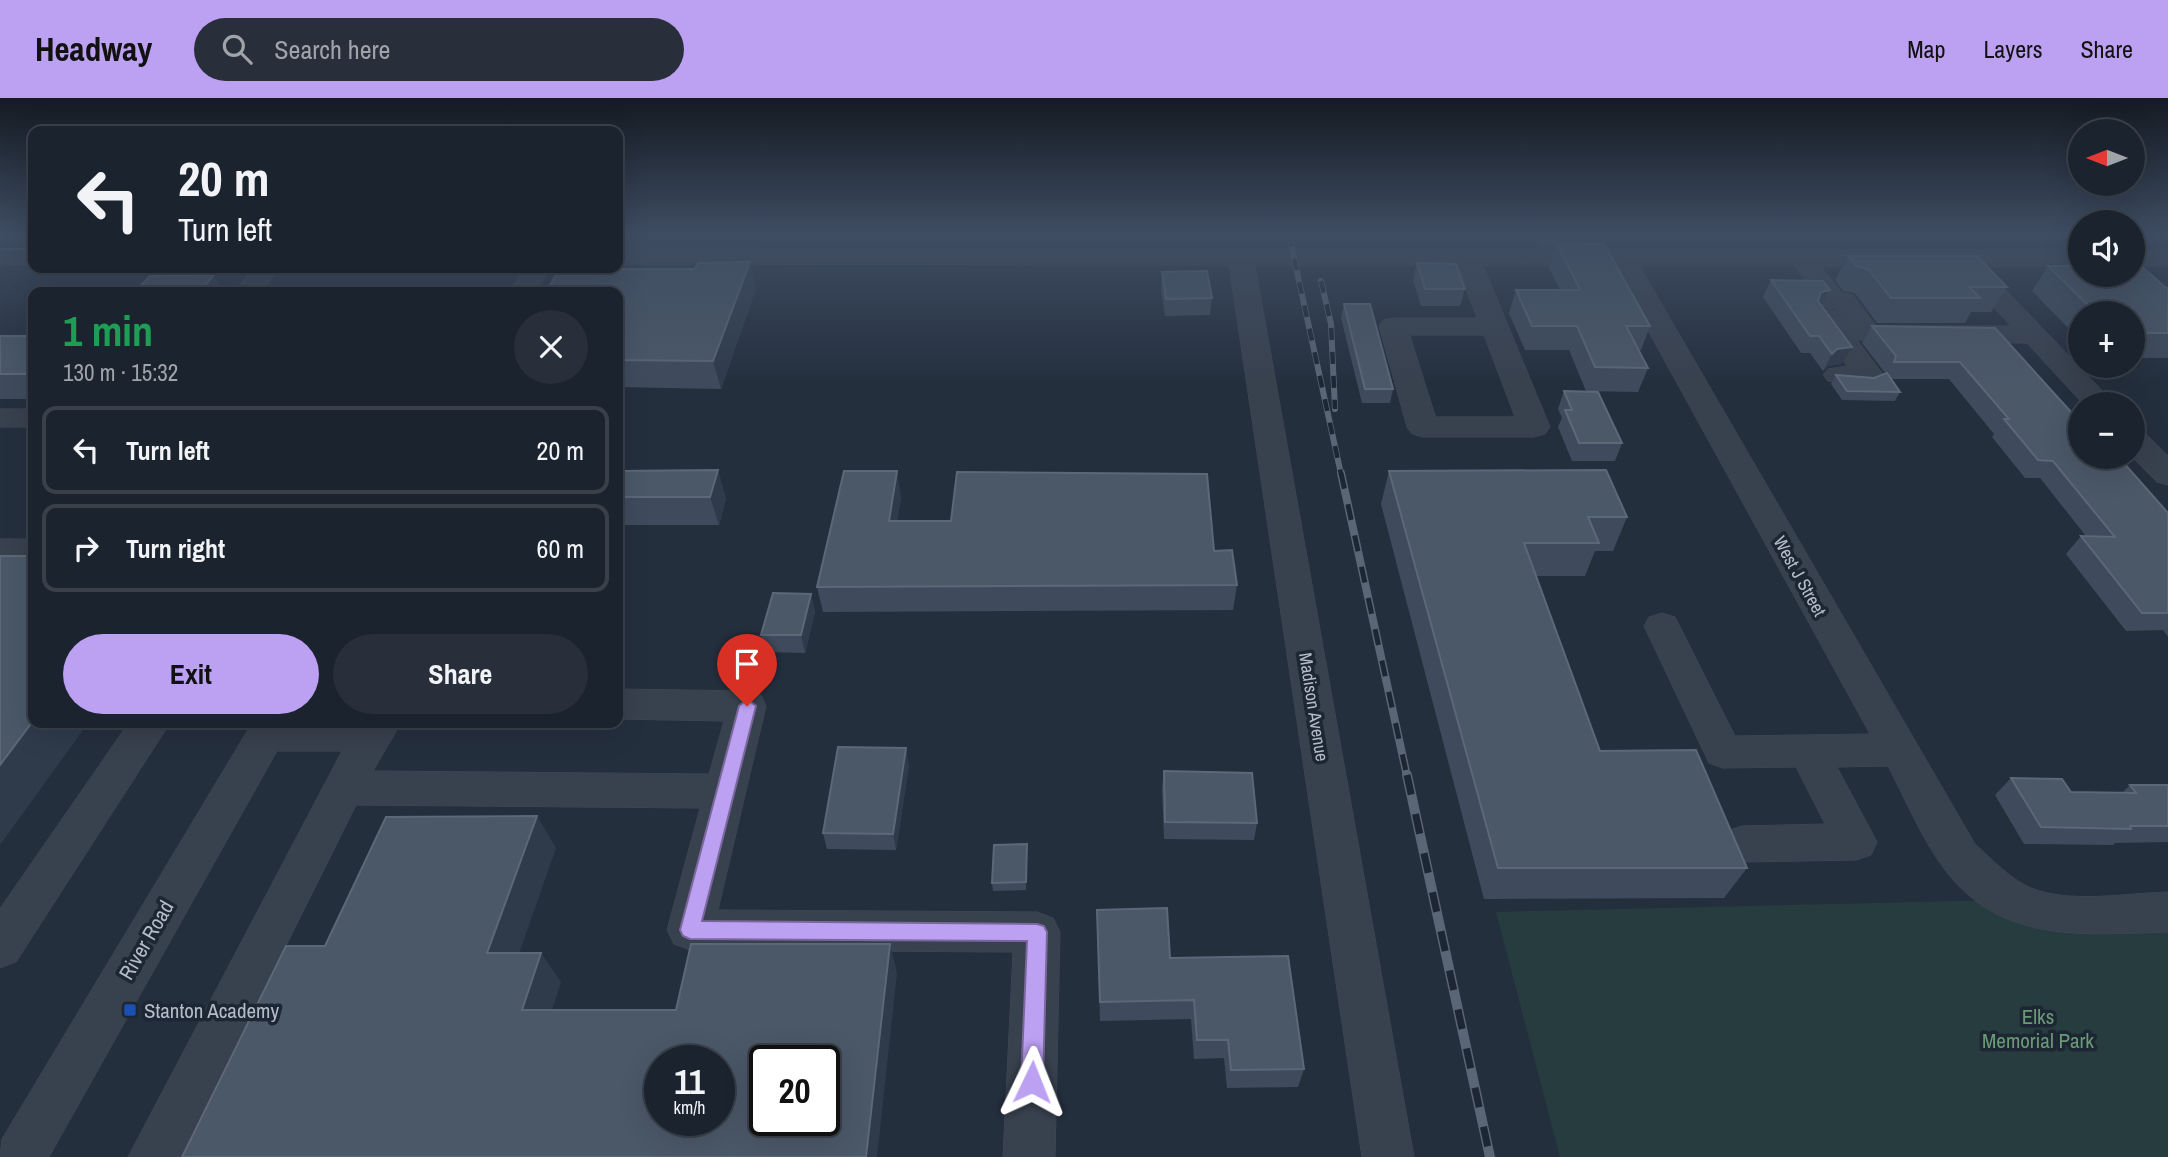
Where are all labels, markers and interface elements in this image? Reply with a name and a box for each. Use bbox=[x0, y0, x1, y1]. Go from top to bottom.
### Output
search box bbox=[194, 18, 684, 81]
text: Headway bbox=[35, 27, 152, 71]
icon: search bbox=[218, 30, 256, 68]
text: Search here bbox=[274, 32, 390, 67]
text: Map bbox=[1907, 33, 1945, 65]
text: Layers bbox=[1983, 33, 2042, 65]
text: Share bbox=[2080, 33, 2133, 65]
north arrow bbox=[2068, 119, 2146, 196]
map controls bbox=[2068, 119, 2145, 469]
text: 20 m bbox=[178, 145, 270, 211]
icon: left bbox=[63, 154, 154, 245]
text: Turn left bbox=[178, 208, 272, 251]
button: sound bbox=[2068, 210, 2145, 287]
button: + bbox=[2068, 301, 2145, 378]
text: 1 min bbox=[63, 303, 153, 359]
button: close bbox=[514, 310, 588, 384]
text: 130 m · 15:32 bbox=[63, 357, 178, 388]
button: − bbox=[2068, 392, 2145, 469]
icon: left bbox=[67, 431, 105, 469]
text: Turn left bbox=[126, 433, 210, 468]
text: 20 m bbox=[537, 433, 584, 468]
icon: right bbox=[67, 529, 105, 567]
text: Turn right bbox=[126, 531, 225, 566]
text: 60 m bbox=[537, 531, 584, 566]
street label: West J Street bbox=[1768, 531, 1832, 621]
button: Exit bbox=[63, 634, 319, 714]
button: Share bbox=[333, 634, 588, 714]
pin bbox=[717, 634, 777, 706]
icon: arrive bbox=[728, 645, 766, 683]
street label: Madison Avenue bbox=[1293, 651, 1335, 763]
street label: River Road bbox=[112, 895, 180, 985]
place label: Stanton Academy bbox=[144, 996, 279, 1025]
marker: Stanton Academy bbox=[122, 1002, 138, 1018]
park label: Elks Memorial Park bbox=[1982, 1002, 2094, 1055]
speed limit sign: 20 bbox=[749, 1045, 840, 1136]
position arrow bbox=[995, 1045, 1069, 1119]
text: 11 bbox=[674, 1058, 705, 1105]
text: km/h bbox=[674, 1095, 706, 1120]

